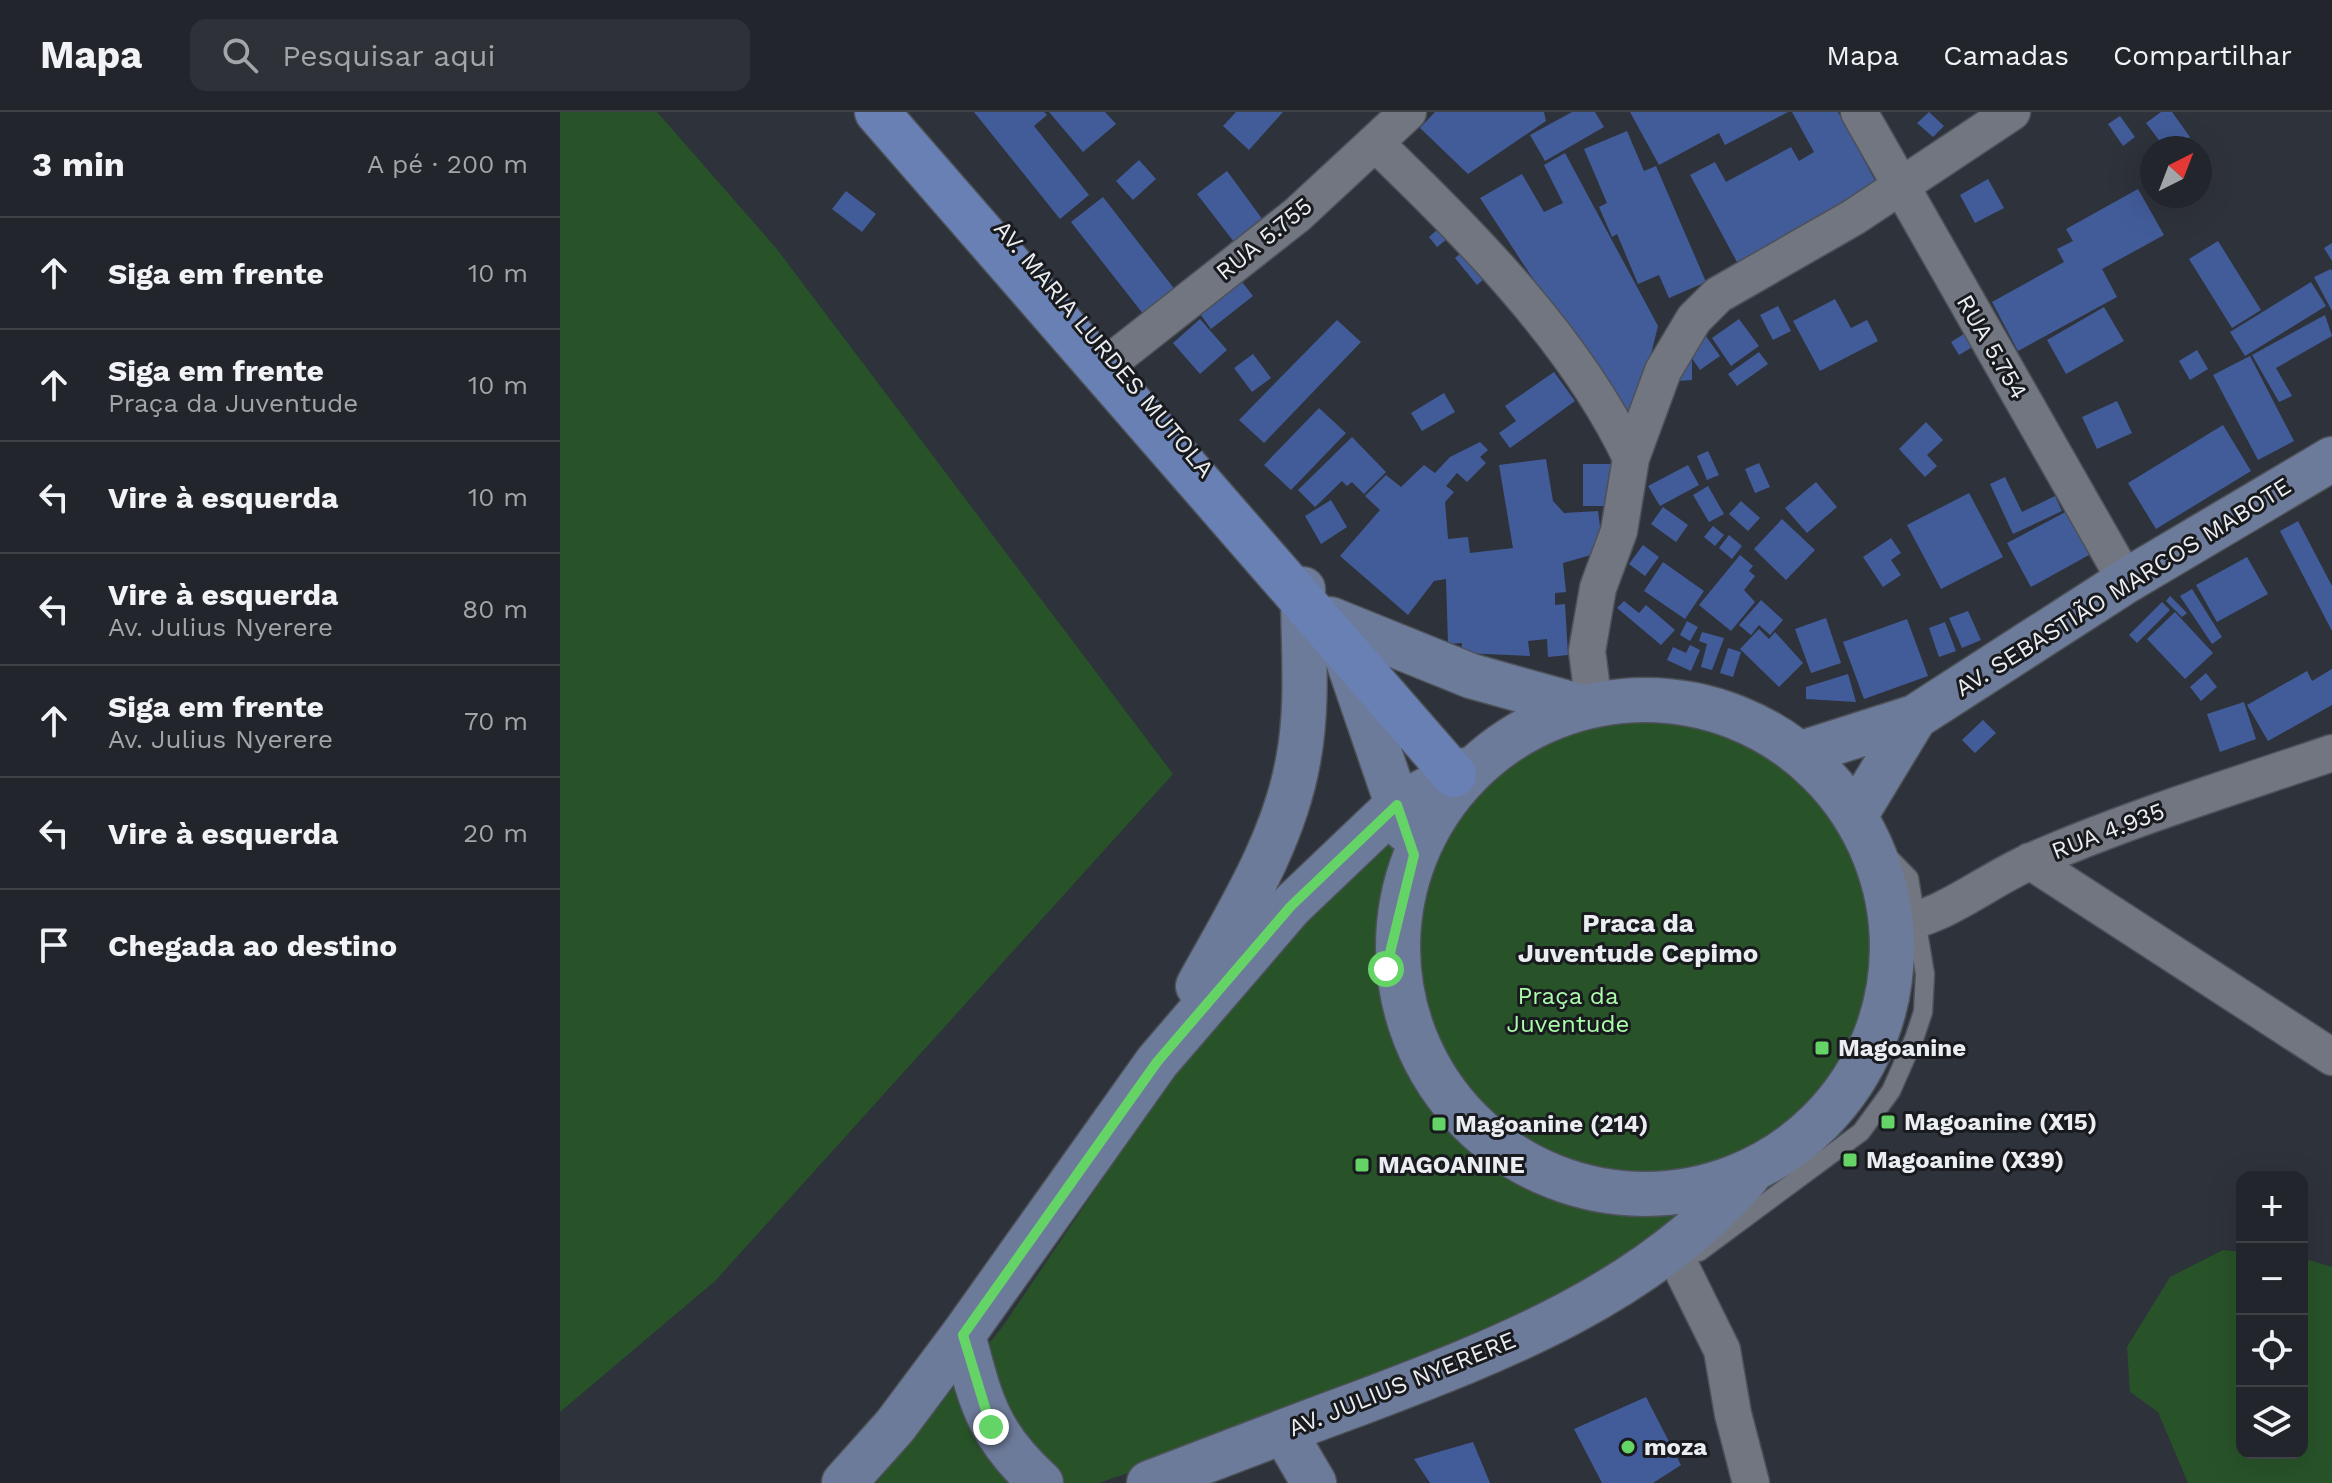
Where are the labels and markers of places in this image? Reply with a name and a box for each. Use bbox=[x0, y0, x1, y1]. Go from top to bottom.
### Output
place label: Magoanine bbox=[1838, 1034, 1966, 1062]
marker: Magoanine bbox=[1813, 1039, 1831, 1057]
place label: Magoanine (X15) bbox=[1904, 1108, 2097, 1136]
place label: Magoanine (214) bbox=[1455, 1110, 1648, 1138]
marker: Magoanine (X15) bbox=[1879, 1113, 1897, 1131]
marker: Magoanine (214) bbox=[1430, 1115, 1448, 1133]
place label: Magoanine (X39) bbox=[1866, 1146, 2064, 1174]
place label: MAGOANINE bbox=[1378, 1151, 1525, 1179]
marker: Magoanine (X39) bbox=[1841, 1151, 1859, 1169]
marker: MAGOANINE bbox=[1353, 1156, 1371, 1174]
place label: moza bbox=[1644, 1433, 1707, 1461]
marker: moza bbox=[1619, 1438, 1637, 1456]

